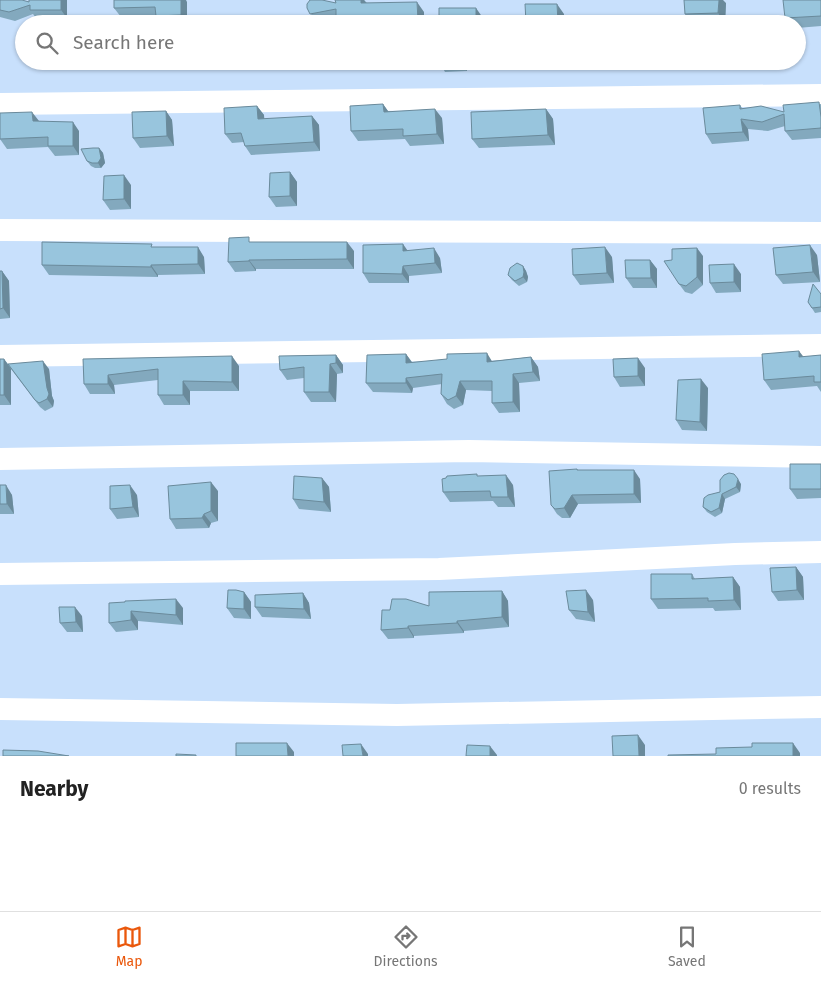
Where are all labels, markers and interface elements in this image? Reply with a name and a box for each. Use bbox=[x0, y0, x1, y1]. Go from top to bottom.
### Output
search box bbox=[15, 15, 806, 70]
icon: search bbox=[33, 29, 61, 57]
text: Search here bbox=[73, 31, 174, 54]
text: Nearby bbox=[20, 776, 88, 802]
text: 0 results bbox=[739, 779, 801, 798]
tab: Map bbox=[115, 923, 143, 970]
tab: Directions bbox=[373, 923, 438, 970]
tab: Saved bbox=[668, 923, 706, 970]

